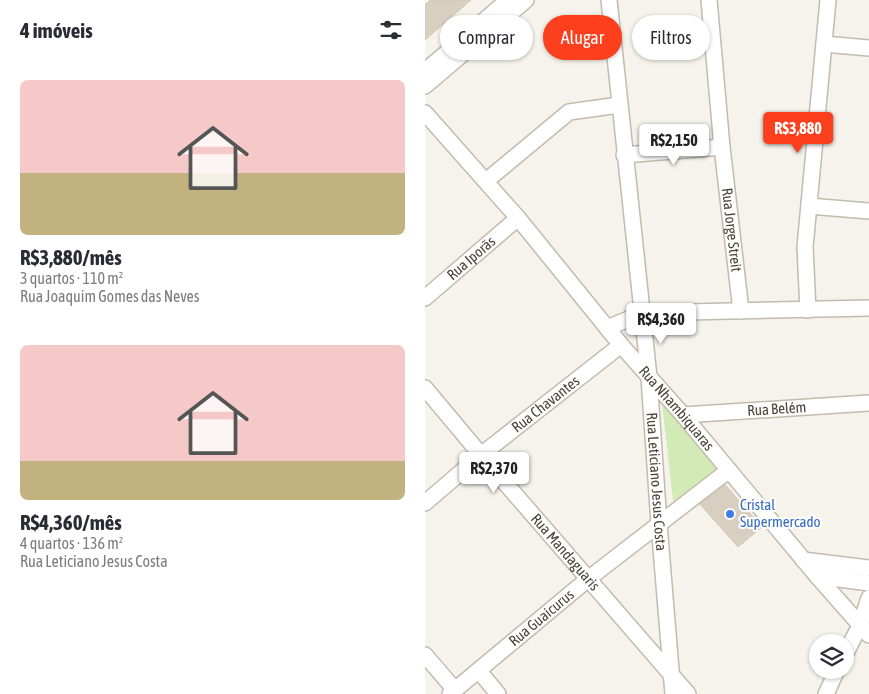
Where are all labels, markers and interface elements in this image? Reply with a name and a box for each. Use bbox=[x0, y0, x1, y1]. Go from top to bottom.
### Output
chip: Comprar bbox=[440, 15, 533, 60]
chip: Alugar bbox=[543, 15, 622, 60]
chip: Filtros bbox=[632, 15, 710, 60]
icon: filters bbox=[377, 16, 405, 44]
text: 4 imóveis bbox=[20, 18, 93, 42]
pin: R$3,880 bbox=[752, 112, 844, 154]
icon: home bbox=[168, 113, 258, 203]
text: R$3,880 bbox=[774, 119, 822, 137]
pin: R$2,150 bbox=[628, 124, 720, 166]
text: R$2,150 bbox=[650, 131, 698, 149]
street label: Rua Jorge Streit bbox=[719, 187, 745, 273]
street label: Rua Iporãs bbox=[443, 232, 499, 283]
text: R$3,880/mês bbox=[20, 245, 122, 269]
text: 3 quartos · 110 m² bbox=[20, 269, 123, 287]
text: Rua Joaquim Gomes das Neves bbox=[20, 287, 200, 305]
pin: R$4,360 bbox=[615, 302, 707, 345]
text: R$4,360 bbox=[637, 310, 685, 328]
street label: Rua Nhambiquaras bbox=[636, 362, 718, 454]
street label: Rua Chavantes bbox=[508, 372, 583, 436]
icon: home bbox=[168, 378, 258, 468]
street label: Rua Belém bbox=[747, 398, 807, 419]
street label: Rua Leticiano Jesus Costa bbox=[643, 412, 670, 551]
pin: R$2,370 bbox=[448, 452, 540, 494]
text: R$2,370 bbox=[470, 459, 518, 477]
place label: Cristal Supermercado bbox=[740, 496, 821, 530]
marker: Cristal Supermercado bbox=[724, 508, 736, 520]
text: R$4,360/mês bbox=[20, 510, 122, 534]
street label: Rua Mandaguaris bbox=[528, 510, 604, 594]
text: 4 quartos · 136 m² bbox=[20, 534, 123, 552]
text: Rua Leticiano Jesus Costa bbox=[20, 552, 168, 570]
street label: Rua Guaicurus bbox=[505, 586, 577, 649]
map controls bbox=[809, 634, 854, 679]
button: layers bbox=[809, 634, 854, 679]

